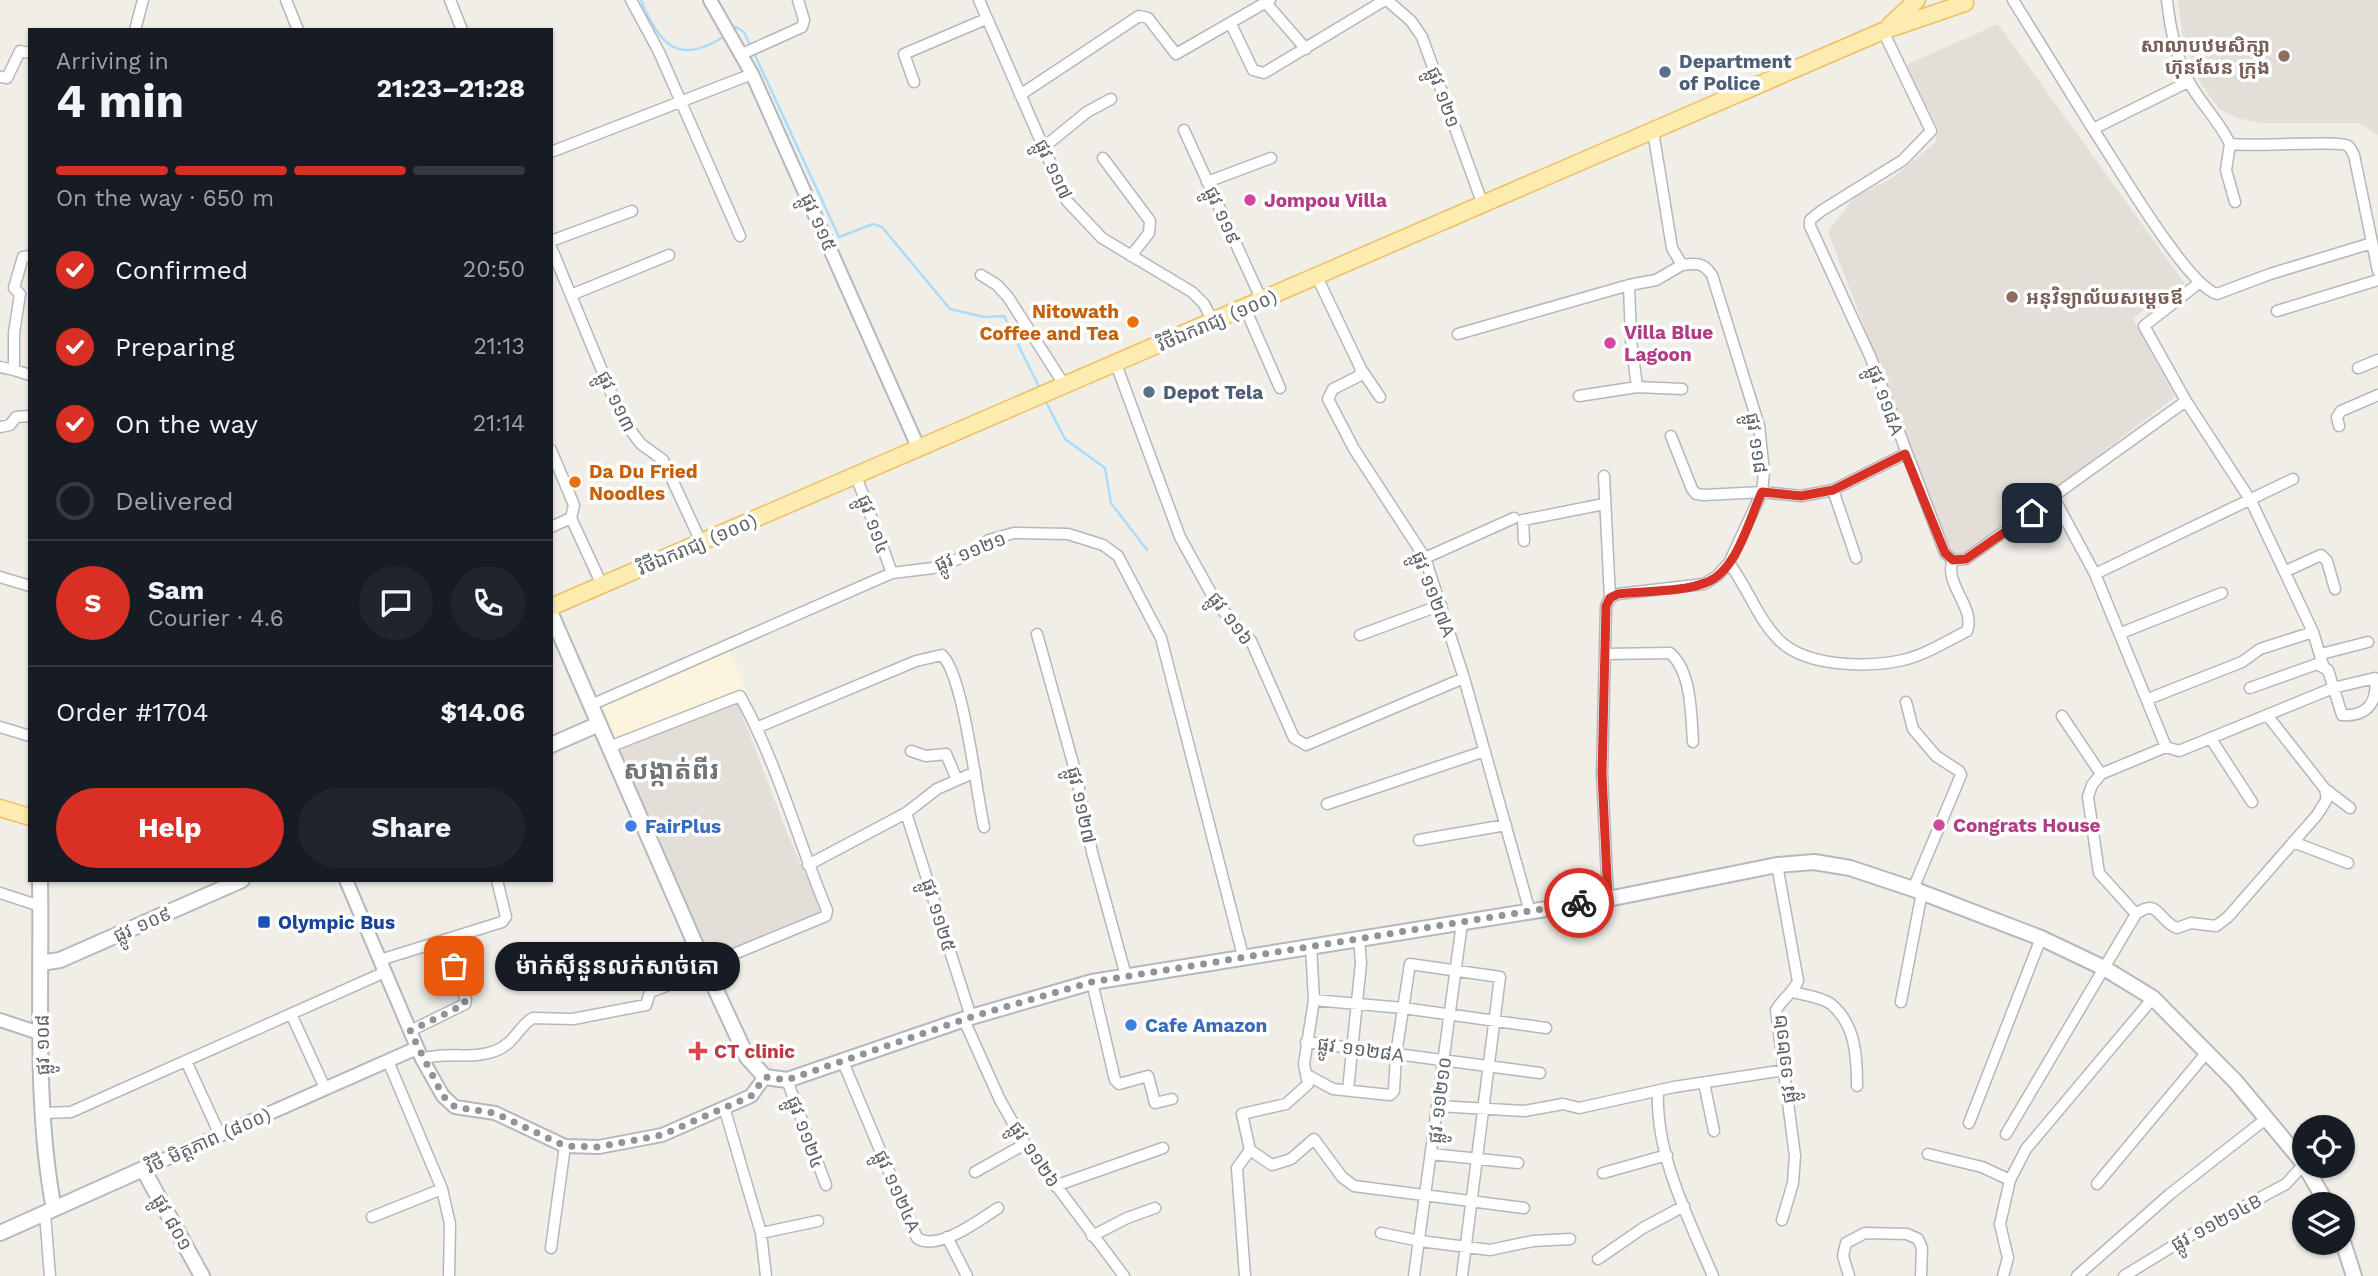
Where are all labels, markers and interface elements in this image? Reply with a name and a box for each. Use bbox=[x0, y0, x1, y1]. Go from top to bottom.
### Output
place label: សាលាបឋមសិក្សា ហ៊ុនសែន ក្រុង bbox=[2140, 34, 2270, 79]
text: Arriving in bbox=[56, 48, 169, 75]
marker: សាលាបឋមសិក្សា ហ៊ុនសែន ក្រុង bbox=[2276, 48, 2292, 64]
place label: Department of Police bbox=[1679, 50, 1792, 95]
street label: ផ្លូវ ១២១ bbox=[1417, 64, 1465, 133]
marker: Department of Police bbox=[1657, 64, 1673, 80]
text: 21:23–21:28 bbox=[376, 73, 525, 103]
text: 4 min bbox=[56, 74, 184, 128]
street label: ផ្លូវ ១១៧ bbox=[1025, 135, 1077, 205]
street label: ផ្លូវ ១១៩ bbox=[1195, 183, 1245, 250]
text: On the way · 650 m bbox=[56, 185, 274, 212]
place label: Jompou Villa bbox=[1264, 189, 1387, 212]
street label: ផ្លូវ ១១៥ bbox=[791, 190, 841, 257]
marker: Jompou Villa bbox=[1242, 192, 1258, 208]
icon: check bbox=[56, 251, 94, 289]
text: Confirmed bbox=[115, 255, 248, 285]
text: 20:50 bbox=[463, 256, 525, 283]
street label: វិថីឯករាជ្យ (១០០) bbox=[1153, 285, 1281, 356]
place label: អនុវិទ្យាល័យសម្តេចឪ bbox=[2026, 286, 2183, 309]
marker: អនុវិទ្យាល័យសម្តេចឪ bbox=[2004, 289, 2020, 305]
place label: Nitowath Coffee and Tea bbox=[979, 300, 1119, 345]
marker: Nitowath Coffee and Tea bbox=[1125, 314, 1141, 330]
place label: Villa Blue Lagoon bbox=[1624, 321, 1713, 366]
icon: check bbox=[56, 328, 94, 366]
text: Preparing bbox=[115, 332, 235, 362]
text: 21:13 bbox=[473, 333, 525, 360]
marker: Villa Blue Lagoon bbox=[1602, 335, 1618, 351]
street label: ផ្លូវ ១១៨A bbox=[1857, 362, 1909, 441]
street label: ផ្លូវ ១១៣ bbox=[587, 367, 641, 438]
place label: Depot Tela bbox=[1163, 381, 1263, 404]
marker: Depot Tela bbox=[1141, 384, 1157, 400]
icon: check bbox=[56, 405, 94, 443]
text: On the way bbox=[115, 409, 258, 439]
text: 21:14 bbox=[473, 410, 525, 437]
street label: ផ្លូវ ១១៨ bbox=[1735, 411, 1772, 476]
place label: Da Du Fried Noodles bbox=[589, 460, 698, 505]
marker: Da Du Fried Noodles bbox=[567, 474, 583, 490]
pin bbox=[2002, 483, 2062, 543]
text: Delivered bbox=[115, 486, 234, 516]
street label: ផ្លូវ ១១៤ bbox=[847, 492, 895, 559]
icon: home bbox=[2013, 494, 2051, 532]
street label: វិថីឯករាជ្យ (១០០) bbox=[633, 509, 761, 580]
street label: ផ្លូវ ១១២១ bbox=[931, 527, 1011, 581]
street label: ផ្លូវ ១១២៧A bbox=[1401, 548, 1461, 643]
button: chat bbox=[359, 566, 433, 640]
button: phone bbox=[451, 566, 525, 640]
text: Sam bbox=[148, 575, 204, 605]
street label: ផ្លូវ ១១៦ bbox=[1199, 587, 1258, 653]
text: S bbox=[85, 588, 101, 618]
text: Courier · 4.6 bbox=[148, 605, 284, 632]
text: Order #1704 bbox=[56, 697, 209, 727]
text: $14.06 bbox=[440, 697, 525, 727]
district label: សង្កាត់ពីរ bbox=[623, 755, 719, 787]
street label: ផ្លូវ ១១២៧ bbox=[1057, 765, 1101, 847]
button: Help bbox=[56, 788, 284, 868]
button: Share bbox=[298, 788, 525, 868]
place label: Congrats House bbox=[1953, 814, 2101, 837]
place label: FairPlus bbox=[645, 815, 721, 838]
marker: Congrats House bbox=[1931, 817, 1947, 833]
marker: FairPlus bbox=[623, 818, 639, 834]
courier bbox=[1544, 868, 1614, 938]
street label: ផ្លូវ ១១២៥ bbox=[911, 876, 961, 956]
icon: bike bbox=[1560, 884, 1598, 922]
street label: ផ្លូវ ១០៩ bbox=[110, 902, 177, 952]
place label: Olympic Bus bbox=[278, 911, 395, 934]
marker: Olympic Bus bbox=[256, 914, 272, 930]
pin bbox=[424, 936, 484, 996]
callout: ម៉ាក់សុីនួនលក់សាច់គោ bbox=[496, 942, 741, 990]
icon: bag bbox=[435, 947, 473, 985]
text: ម៉ាក់សុីនួនលក់សាច់គោ bbox=[516, 953, 719, 980]
street label: ផ្លូវ ១១២១២ bbox=[1768, 1013, 1806, 1105]
street label: ផ្លូវ ១០៨ bbox=[30, 1014, 60, 1076]
place label: Cafe Amazon bbox=[1145, 1014, 1267, 1037]
marker: Cafe Amazon bbox=[1123, 1017, 1139, 1033]
street label: ផ្លូវ ១១២៨A bbox=[1315, 1032, 1406, 1073]
place label: CT clinic bbox=[714, 1040, 795, 1063]
marker: CT clinic bbox=[688, 1041, 708, 1061]
street label: ផ្លូវ ១១២១០ bbox=[1423, 1055, 1462, 1145]
street label: ផ្លូវ ១១២៤ bbox=[777, 1093, 829, 1173]
street label: វិថី មិត្តភាព (៨០០) bbox=[142, 1103, 274, 1179]
map controls bbox=[2292, 1115, 2355, 1255]
button: locate bbox=[2292, 1115, 2355, 1178]
street label: ផ្លូវ ១១២៦ bbox=[999, 1117, 1065, 1195]
street label: ផ្លូវ ១១២៤A bbox=[864, 1146, 926, 1239]
street label: ផ្លូវ ១១២១៤B bbox=[2167, 1189, 2268, 1261]
street label: ផ្លូវ ៨០១ bbox=[143, 1190, 197, 1257]
button: layers bbox=[2292, 1192, 2355, 1255]

